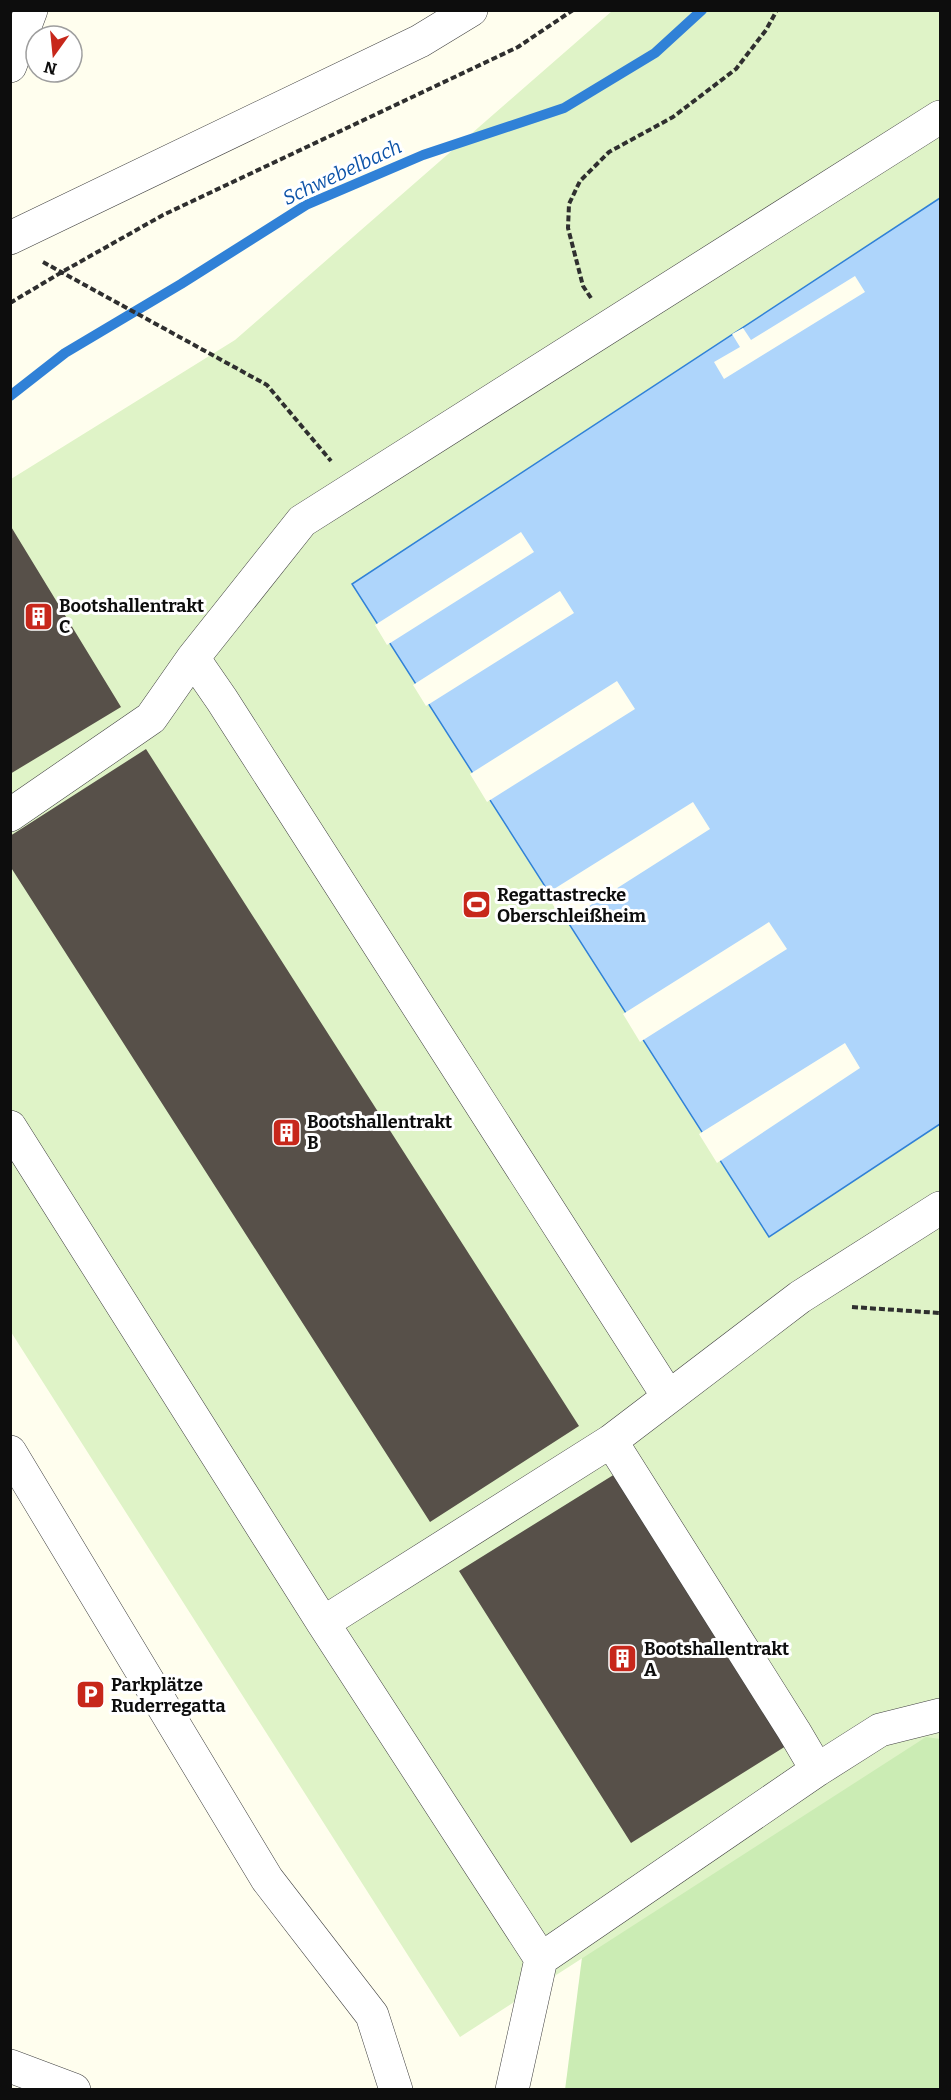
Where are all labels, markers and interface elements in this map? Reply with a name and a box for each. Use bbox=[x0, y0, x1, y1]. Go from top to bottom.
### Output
north arrow bbox=[24, 24, 84, 84]
text: N bbox=[42, 57, 59, 79]
water label: Schwebelbach bbox=[279, 134, 405, 210]
place label: Bootshallentrakt C bbox=[59, 595, 204, 638]
building icon: Bootshallentrakt C bbox=[22, 600, 54, 632]
place label: Regattastrecke Oberschleißheim bbox=[497, 884, 646, 927]
sports icon: Regattastrecke Oberschleißheim bbox=[460, 889, 492, 921]
place label: Bootshallentrakt B bbox=[307, 1111, 452, 1154]
building icon: Bootshallentrakt B bbox=[270, 1116, 302, 1148]
place label: Bootshallentrakt A bbox=[644, 1638, 789, 1681]
building icon: Bootshallentrakt A bbox=[607, 1643, 639, 1675]
place label: Parkplätze Ruderregatta bbox=[111, 1674, 226, 1717]
parking icon: Parkplätze Ruderregatta bbox=[74, 1679, 106, 1711]

